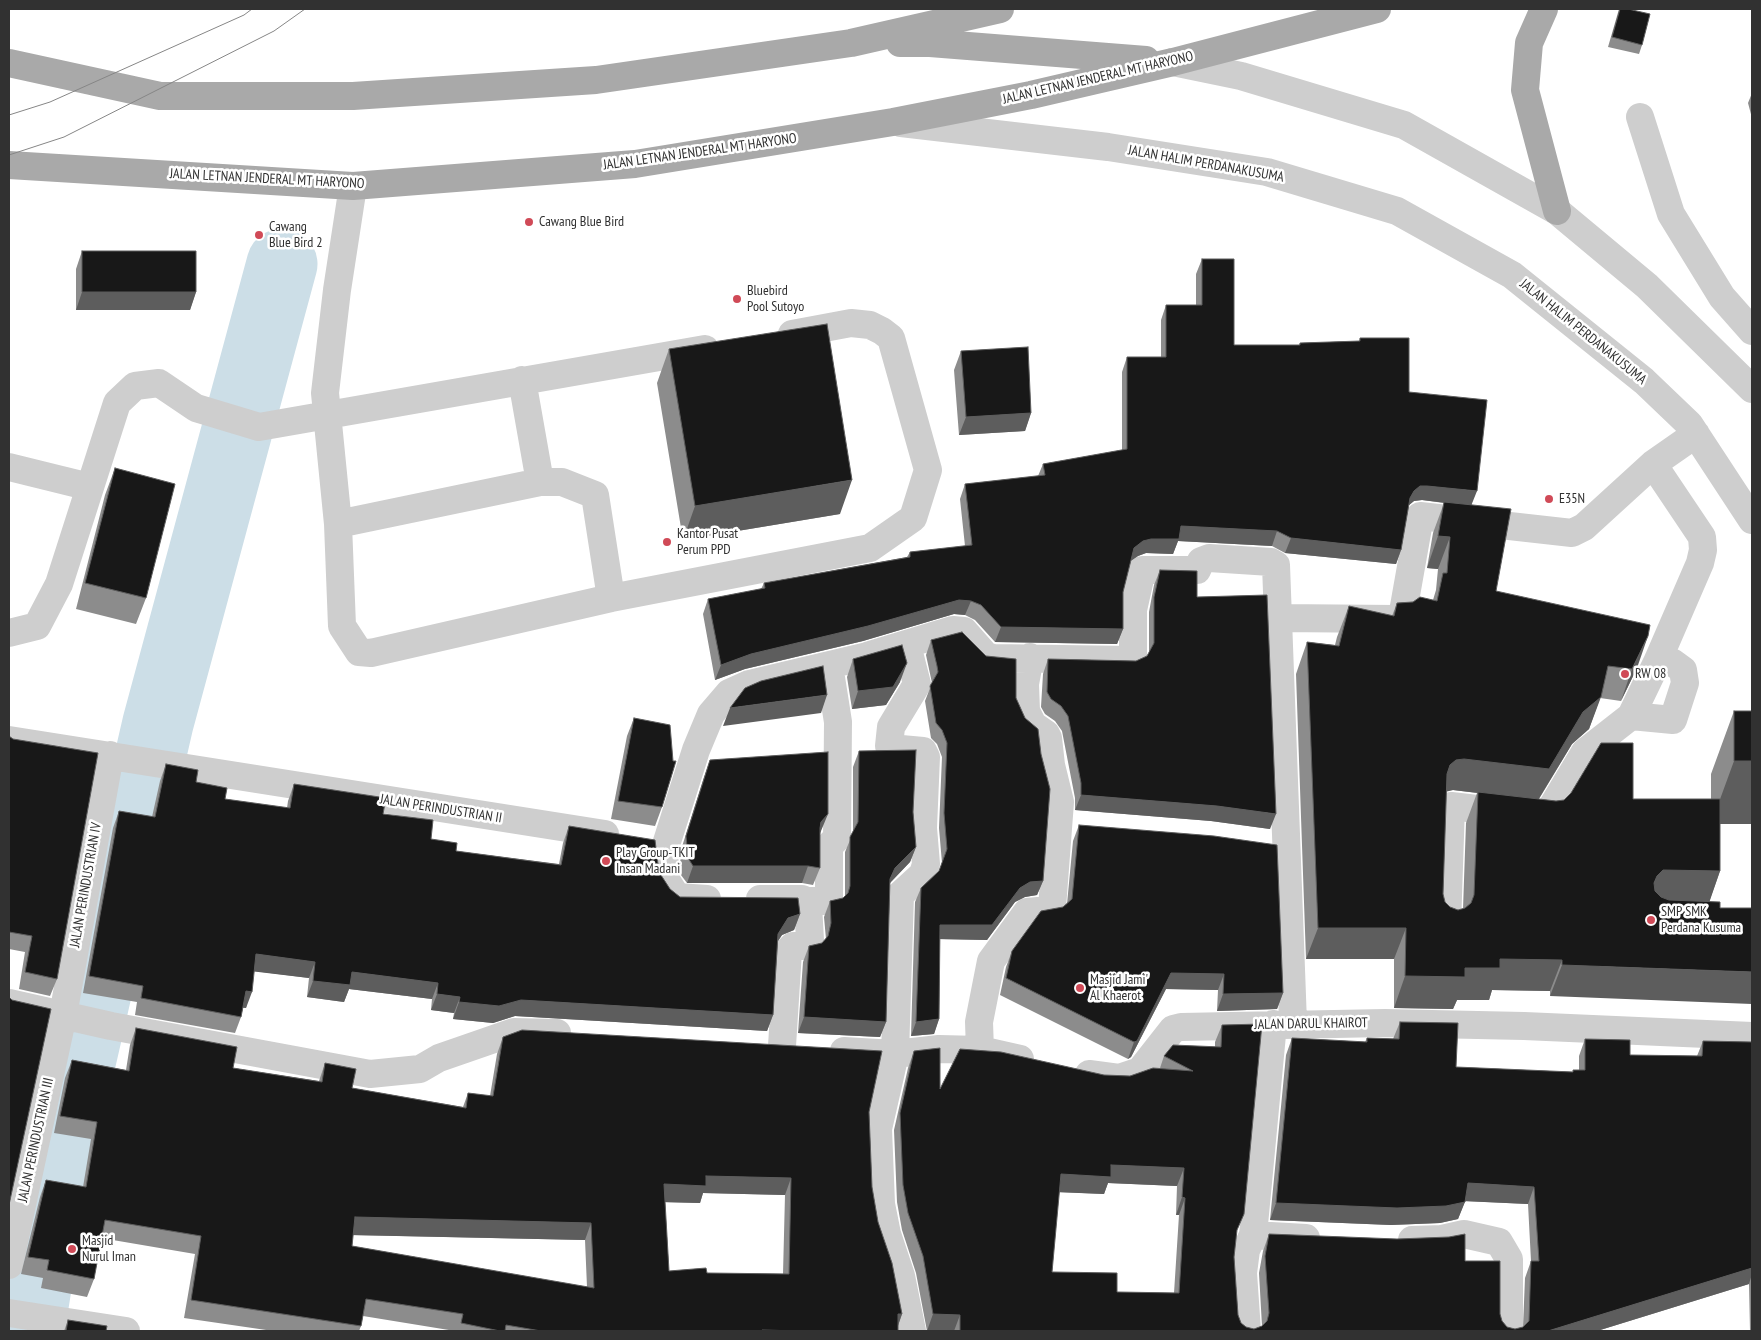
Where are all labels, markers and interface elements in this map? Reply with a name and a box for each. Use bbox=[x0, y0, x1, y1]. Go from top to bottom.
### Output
street label: JALAN LETNAN JENDERAL MT HARYONO bbox=[1001, 48, 1195, 108]
street label: JALAN LETNAN JENDERAL MT HARYONO bbox=[602, 130, 798, 174]
street label: JALAN HALIM PERDANAKUSUMA bbox=[1127, 142, 1285, 186]
street label: JALAN LETNAN JENDERAL MT HARYONO bbox=[169, 166, 365, 192]
place label: Cawang Blue Bird bbox=[539, 214, 624, 230]
marker: Cawang Blue Bird bbox=[523, 216, 535, 228]
place label: Cawang Blue Bird 2 bbox=[269, 219, 322, 252]
marker: Cawang Blue Bird 2 bbox=[253, 229, 265, 241]
street label: JALAN HALIM PERDANAKUSUMA bbox=[1516, 276, 1650, 388]
place label: Bluebird Pool Sutoyo bbox=[747, 283, 804, 316]
marker: Bluebird Pool Sutoyo bbox=[731, 293, 743, 305]
place label: E35N bbox=[1559, 491, 1585, 507]
marker: E35N bbox=[1543, 493, 1555, 505]
place label: Kantor Pusat Perum PPD bbox=[677, 526, 738, 558]
marker: Kantor Pusat Perum PPD bbox=[661, 536, 673, 548]
place label: RW 08 bbox=[1635, 666, 1666, 682]
marker: RW 08 bbox=[1619, 668, 1631, 680]
street label: JALAN PERINDUSTRIAN II bbox=[379, 791, 503, 827]
street label: JALAN PERINDUSTRIAN IV bbox=[67, 821, 105, 949]
place label: Play Group-TKIT Insan Madani bbox=[616, 845, 695, 878]
marker: Play Group-TKIT Insan Madani bbox=[600, 855, 612, 867]
place label: SMP SMK Perdana Kusuma bbox=[1661, 904, 1741, 936]
marker: SMP SMK Perdana Kusuma bbox=[1645, 914, 1657, 926]
place label: Masjid Jami' Al Khaerot bbox=[1090, 972, 1148, 1004]
marker: Masjid Jami' Al Khaerot bbox=[1074, 982, 1086, 994]
street label: JALAN DARUL KHAIROT bbox=[1254, 1015, 1368, 1033]
street label: JALAN PERINDUSTRIAN III bbox=[15, 1076, 57, 1204]
place label: Masjid Nurul Iman bbox=[82, 1233, 136, 1266]
marker: Masjid Nurul Iman bbox=[66, 1243, 78, 1255]

